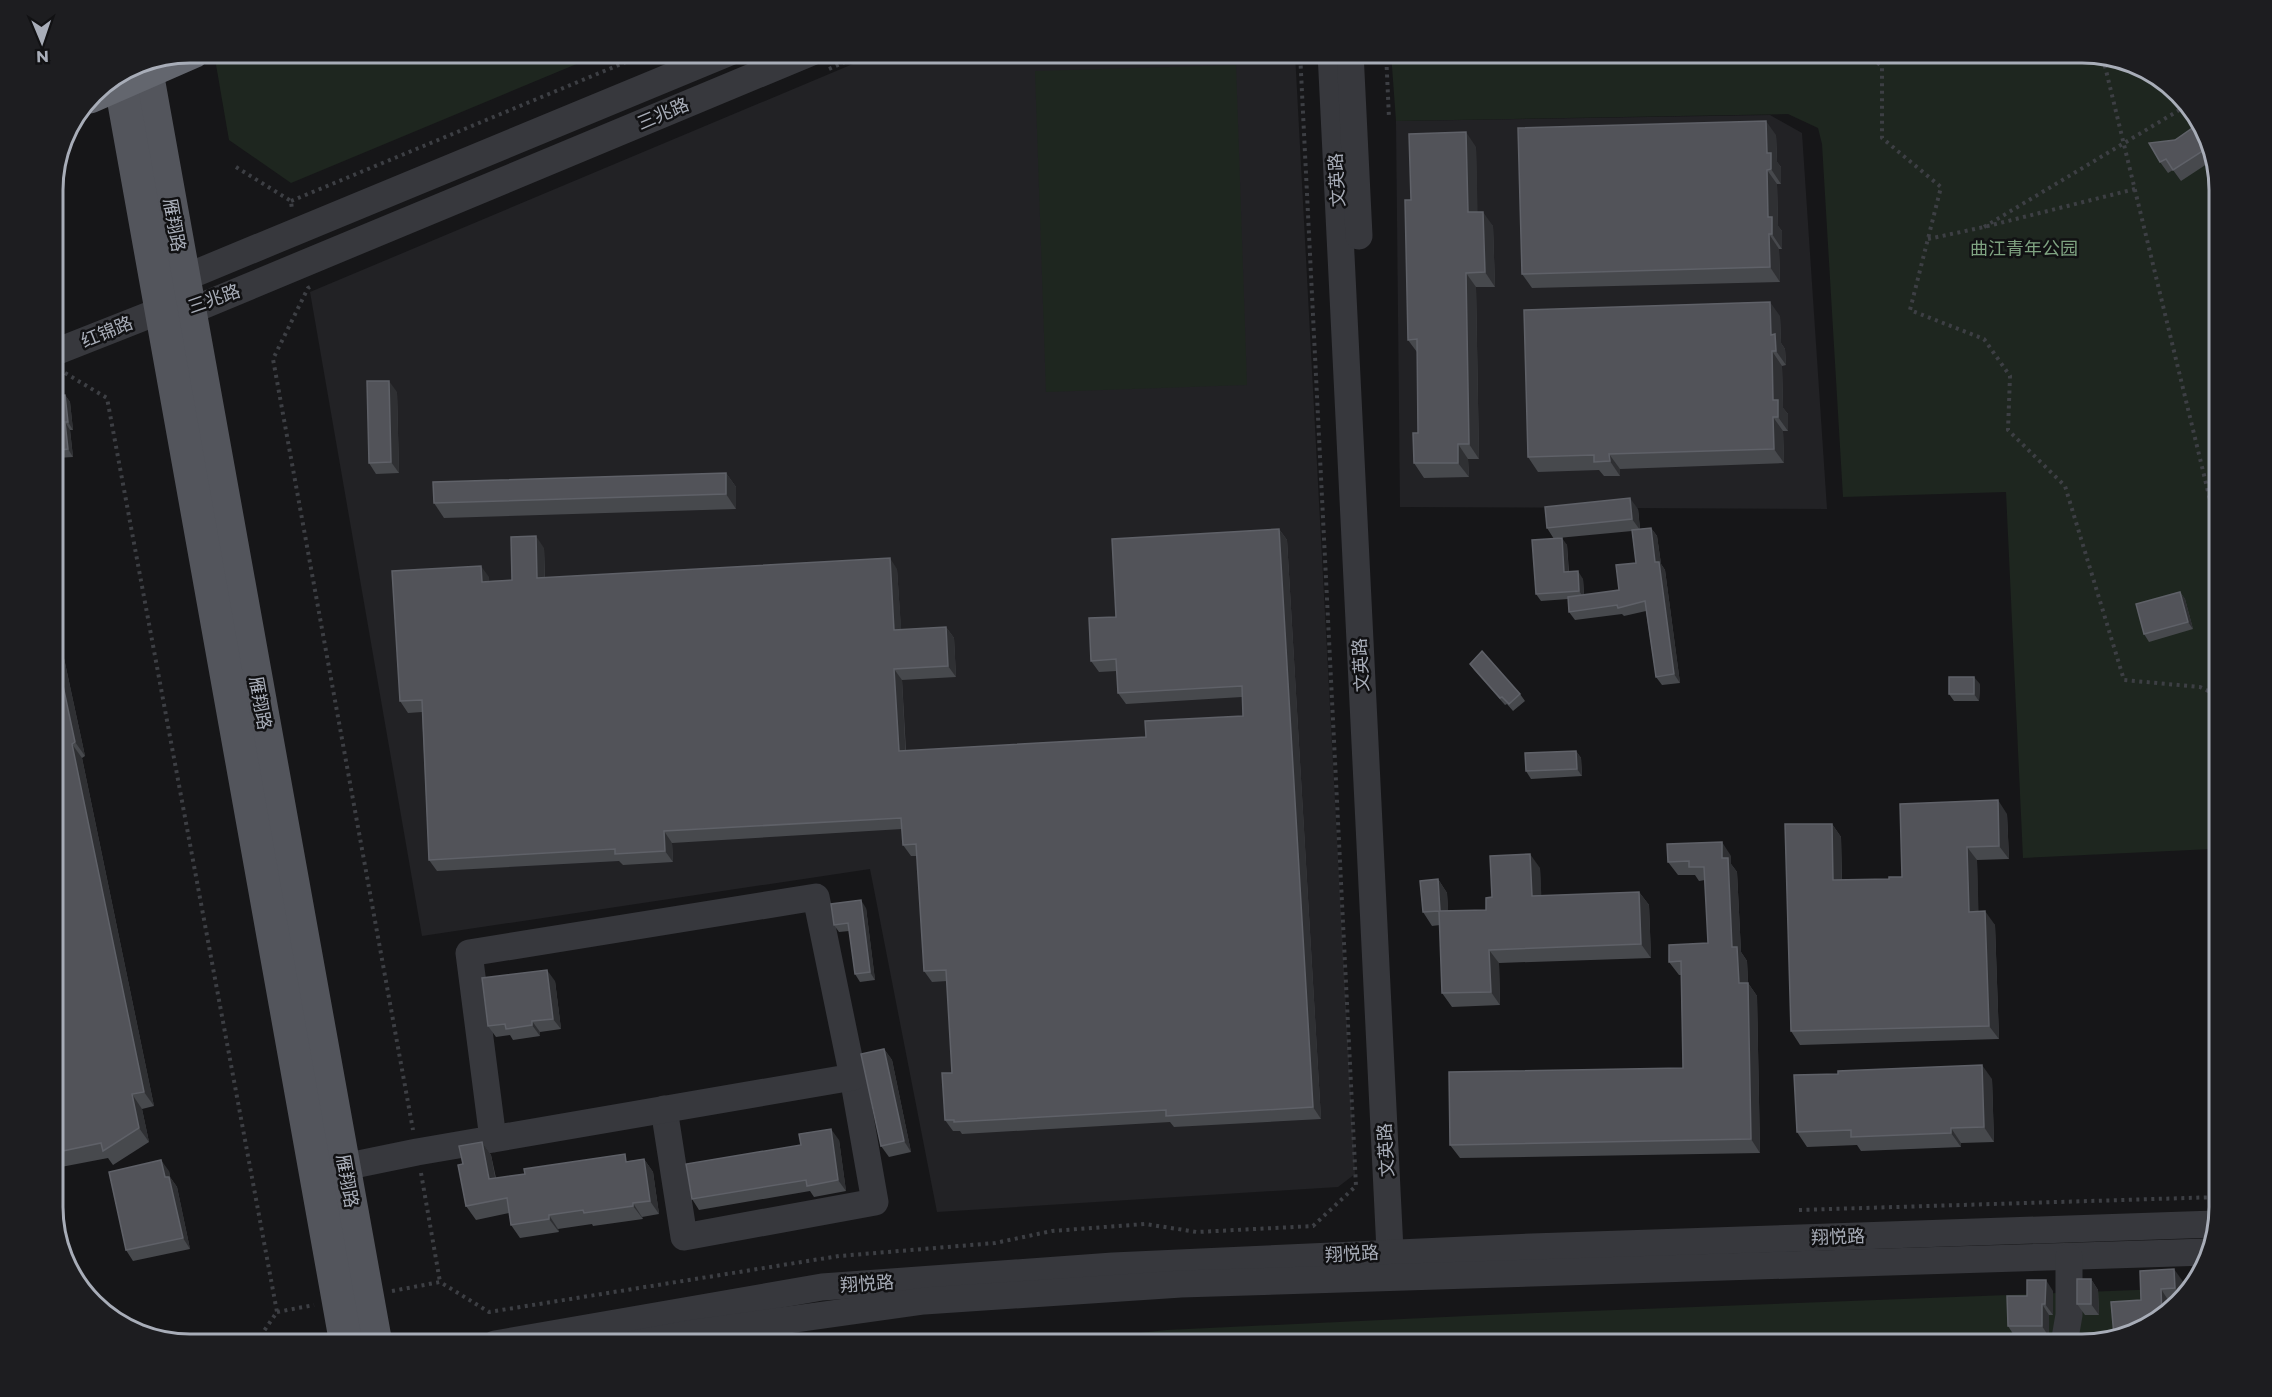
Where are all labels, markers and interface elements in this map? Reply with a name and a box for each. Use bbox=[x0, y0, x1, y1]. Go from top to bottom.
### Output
north arrow bbox=[12, 12, 72, 72]
text: N bbox=[36, 47, 49, 66]
street label: 三兆路 bbox=[634, 93, 692, 135]
street label: 文英路 bbox=[1325, 152, 1349, 208]
street label: 雁翔路 bbox=[158, 197, 190, 253]
park label: 曲江青年公园 bbox=[1970, 238, 2078, 260]
street label: 三兆路 bbox=[185, 280, 243, 318]
street label: 红锦路 bbox=[78, 312, 136, 352]
street label: 文英路 bbox=[1349, 637, 1373, 693]
street label: 雁翔路 bbox=[244, 675, 276, 731]
street label: 文英路 bbox=[1374, 1122, 1398, 1178]
street label: 雁翔路 bbox=[331, 1153, 363, 1209]
street label: 翔悦路 bbox=[1811, 1225, 1865, 1249]
street label: 翔悦路 bbox=[1324, 1242, 1380, 1266]
street label: 翔悦路 bbox=[839, 1271, 895, 1297]

